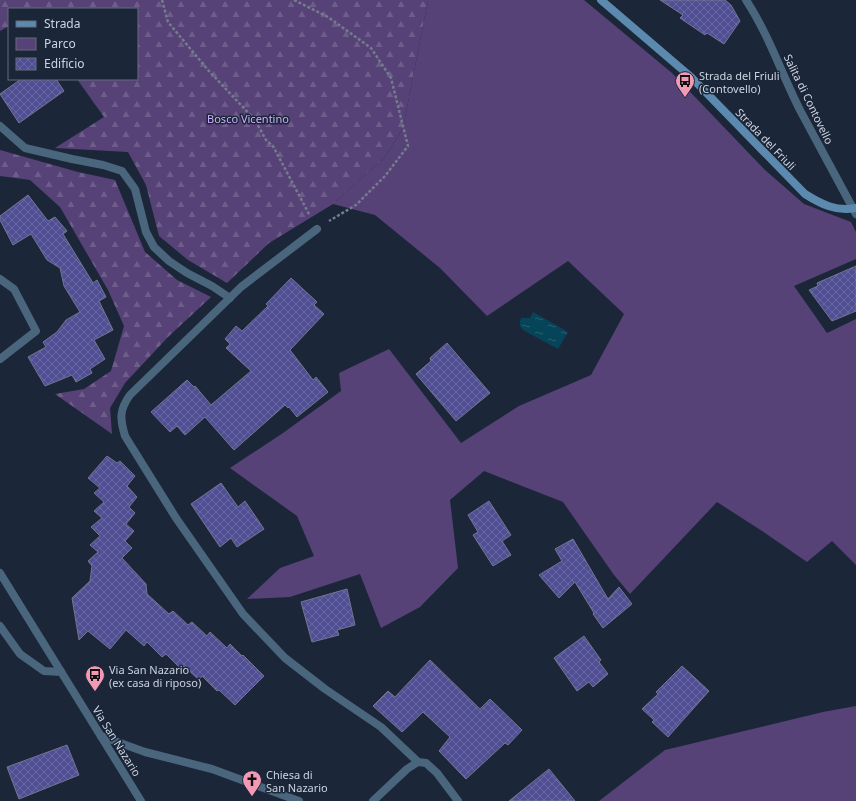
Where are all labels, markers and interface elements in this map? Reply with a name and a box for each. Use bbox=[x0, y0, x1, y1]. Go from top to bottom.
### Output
legend bbox=[8, 8, 138, 80]
text: Strada bbox=[44, 15, 80, 32]
text: Parco bbox=[44, 35, 76, 52]
street label: Salita di Contovello bbox=[781, 52, 837, 147]
text: Edificio bbox=[44, 55, 85, 72]
place label: Strada del Friuli (Contovello) bbox=[699, 68, 780, 96]
bus stop icon: Strada del Friuli (Contovello) bbox=[674, 70, 696, 98]
street label: Strada del Friuli bbox=[733, 105, 799, 173]
park label: Bosco Vicentino bbox=[207, 111, 289, 126]
place label: Via San Nazario (ex casa di riposo) bbox=[109, 662, 201, 690]
bus stop icon: Via San Nazario (ex casa di riposo) bbox=[84, 664, 106, 692]
street label: Via San Nazario bbox=[89, 703, 145, 779]
place label: Chiesa di San Nazario bbox=[266, 767, 328, 795]
church icon: Chiesa di San Nazario bbox=[241, 769, 263, 797]

